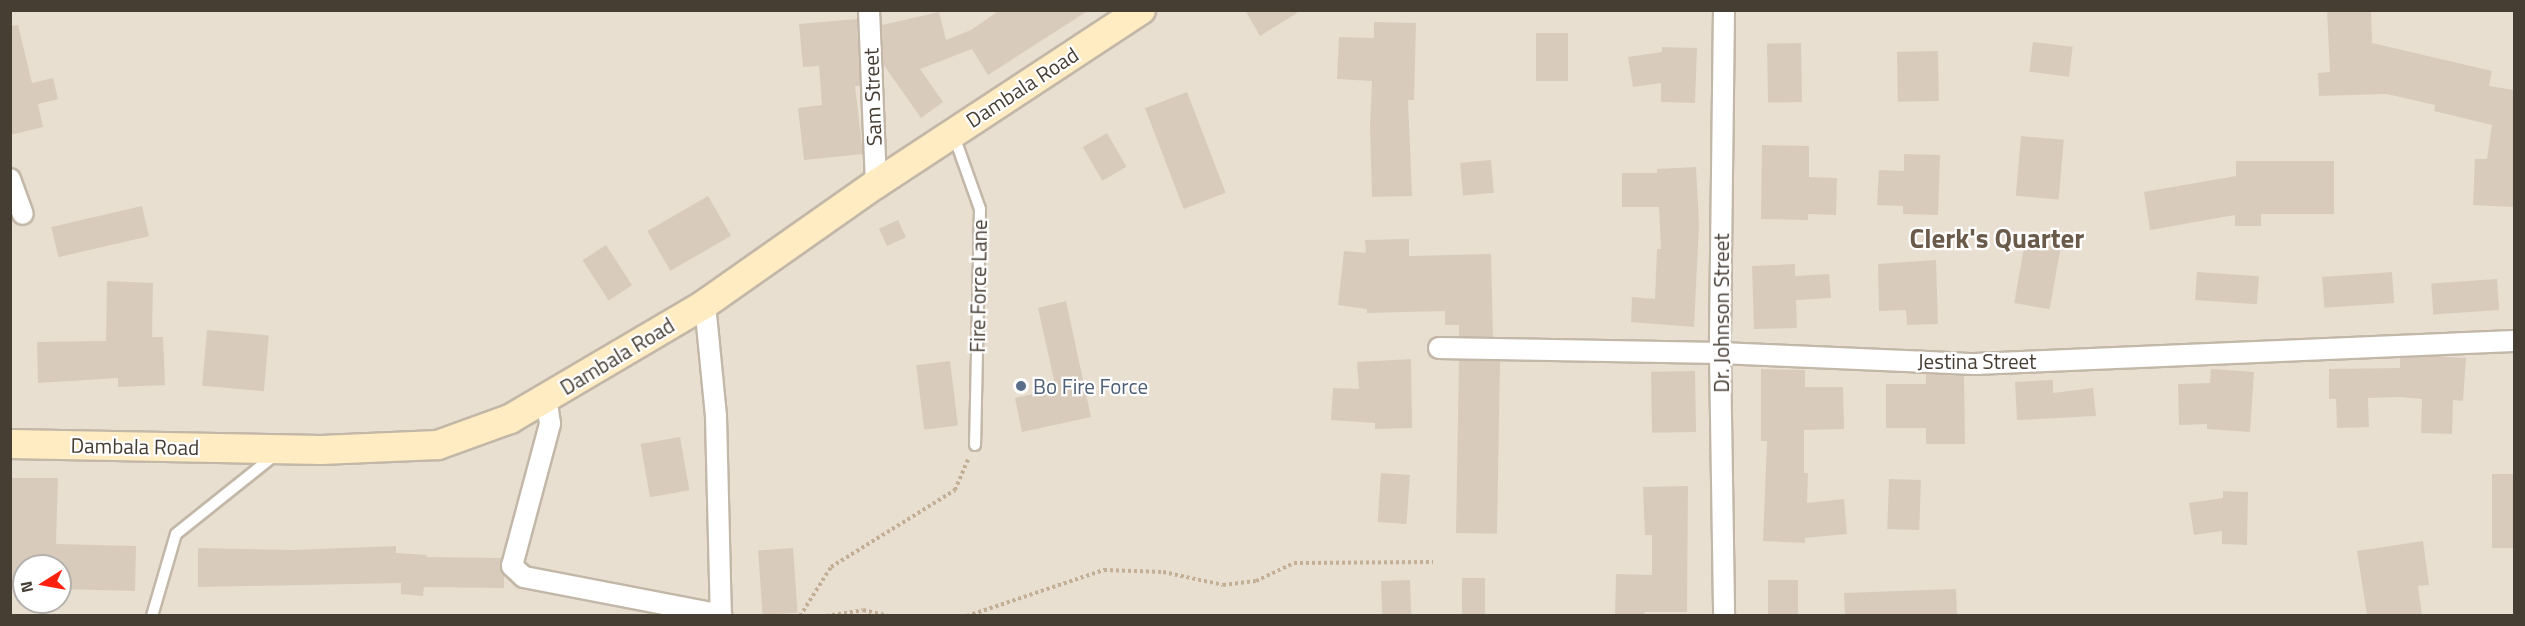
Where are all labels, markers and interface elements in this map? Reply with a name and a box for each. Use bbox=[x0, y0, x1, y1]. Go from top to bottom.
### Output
street label: Dambala Road bbox=[961, 41, 1083, 133]
street label: Sam Street bbox=[858, 47, 886, 147]
street label: Fire Force Lane bbox=[964, 219, 992, 353]
district label: Clerk's Quarter bbox=[1910, 222, 2084, 254]
street label: Dr. Johnson Street bbox=[1708, 233, 1734, 393]
street label: Dambala Road bbox=[555, 312, 679, 400]
street label: Jestina Street bbox=[1918, 348, 2036, 374]
place label: Bo Fire Force bbox=[1033, 373, 1148, 399]
marker: Bo Fire Force bbox=[1014, 379, 1028, 393]
street label: Dambala Road bbox=[70, 432, 200, 460]
north arrow bbox=[12, 554, 72, 614]
text: N bbox=[13, 579, 39, 595]

